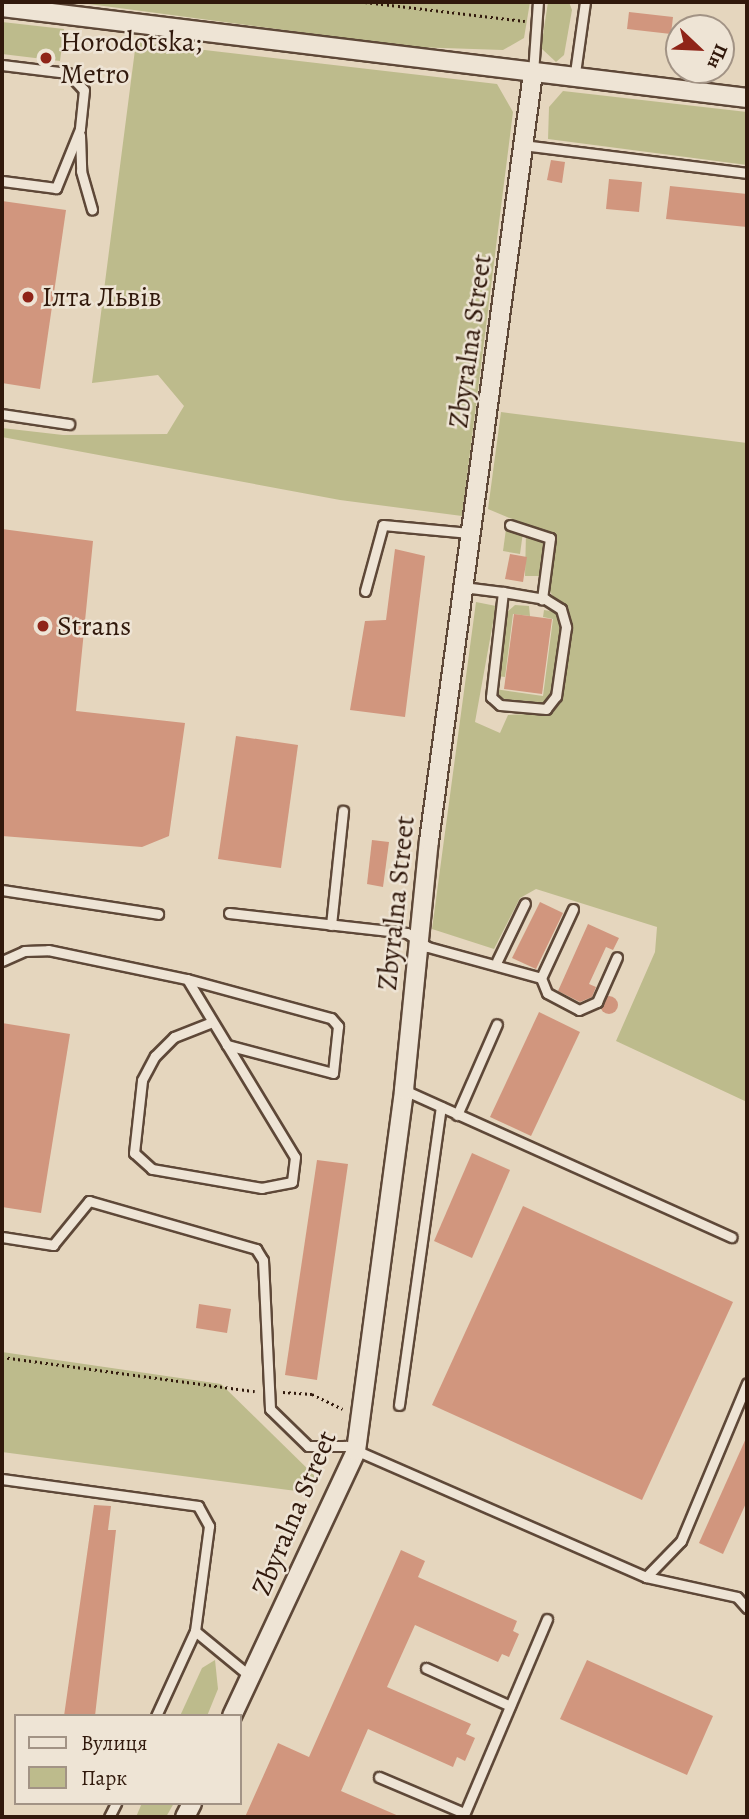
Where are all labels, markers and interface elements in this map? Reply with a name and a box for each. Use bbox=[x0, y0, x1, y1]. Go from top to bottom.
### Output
north arrow bbox=[665, 14, 735, 84]
place label: Horodotska; Metro bbox=[60, 25, 201, 91]
text: Пн bbox=[701, 40, 734, 73]
marker: Horodotska; Metro bbox=[38, 50, 54, 66]
street label: Zbyralna Street bbox=[441, 252, 499, 430]
place label: Ілта Львів bbox=[42, 280, 162, 314]
marker: Ілта Львів bbox=[20, 289, 36, 305]
place label: Strans bbox=[57, 609, 131, 643]
marker: Strans bbox=[35, 618, 51, 634]
street label: Zbyralna Street bbox=[370, 814, 422, 992]
street label: Zbyralna Street bbox=[244, 1426, 344, 1600]
legend bbox=[14, 1714, 242, 1805]
text: Вулиця bbox=[81, 1729, 147, 1757]
text: Парк bbox=[81, 1764, 127, 1792]

